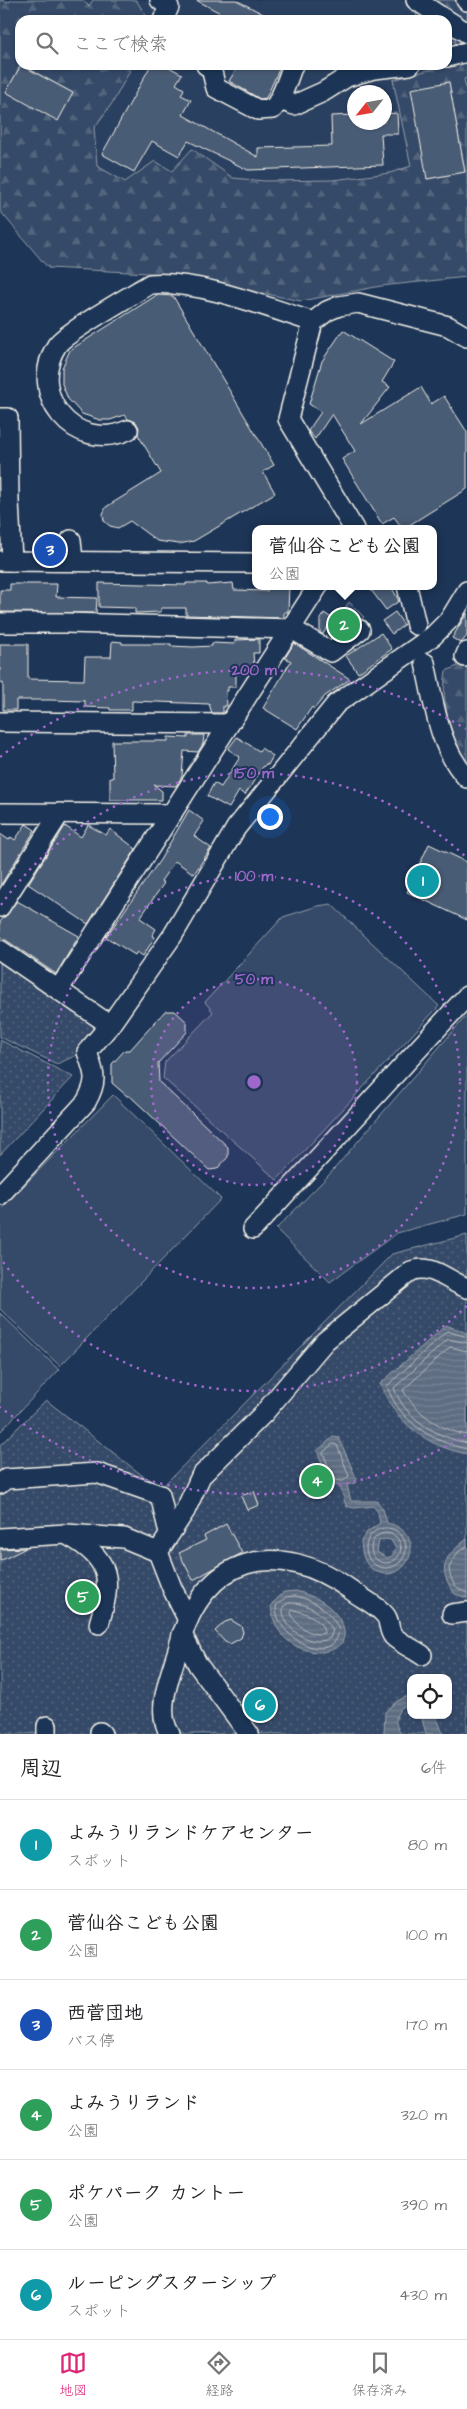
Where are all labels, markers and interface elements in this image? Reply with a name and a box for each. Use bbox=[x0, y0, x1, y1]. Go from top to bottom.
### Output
search box bbox=[15, 15, 452, 70]
icon: search bbox=[33, 29, 61, 57]
text: ここで検索 bbox=[73, 31, 168, 58]
north arrow bbox=[347, 85, 392, 130]
popup bbox=[252, 525, 437, 590]
pin: 3 bbox=[34, 531, 66, 569]
text: 菅仙谷こども公園 bbox=[268, 533, 421, 560]
text: 公園 bbox=[268, 563, 301, 585]
pin: 2 bbox=[328, 606, 360, 644]
text: 200 m bbox=[230, 660, 277, 681]
text: 150 m bbox=[234, 763, 274, 784]
your location bbox=[257, 804, 283, 830]
pin: 1 bbox=[407, 862, 439, 900]
text: 100 m bbox=[235, 866, 274, 887]
text: 50 m bbox=[235, 969, 273, 990]
centre of rings bbox=[245, 1073, 263, 1091]
pin: 4 bbox=[301, 1462, 333, 1500]
pin: 5 bbox=[67, 1578, 99, 1616]
map controls bbox=[407, 1674, 452, 1719]
button: locate bbox=[407, 1674, 452, 1719]
pin: 6 bbox=[244, 1686, 276, 1724]
text: 周辺 bbox=[20, 1754, 62, 1783]
text: 6件 bbox=[421, 1757, 447, 1779]
text: よみうりランドケアセンター bbox=[67, 1820, 314, 1847]
text: 1 bbox=[35, 1834, 37, 1856]
text: 80 m bbox=[408, 1834, 447, 1856]
text: スポット bbox=[67, 1850, 131, 1872]
text: 菅仙谷こども公園 bbox=[67, 1910, 219, 1937]
text: 2 bbox=[31, 1924, 41, 1946]
text: 100 m bbox=[406, 1924, 447, 1946]
text: 公園 bbox=[67, 1940, 99, 1962]
text: 西菅団地 bbox=[67, 2000, 143, 2027]
text: 3 bbox=[32, 2014, 40, 2036]
text: 170 m bbox=[406, 2014, 447, 2036]
text: バス停 bbox=[67, 2030, 115, 2052]
text: よみうりランド bbox=[67, 2090, 200, 2117]
text: 4 bbox=[31, 2104, 41, 2126]
text: 320 m bbox=[401, 2104, 447, 2126]
text: 公園 bbox=[67, 2120, 99, 2142]
text: ポケパーク カントー bbox=[67, 2180, 245, 2207]
text: 5 bbox=[30, 2194, 42, 2216]
text: 390 m bbox=[401, 2194, 447, 2216]
text: 公園 bbox=[67, 2210, 99, 2232]
text: ルーピングスターシップ bbox=[67, 2270, 276, 2297]
text: 6 bbox=[31, 2284, 41, 2306]
text: 430 m bbox=[399, 2284, 447, 2306]
text: スポット bbox=[67, 2300, 131, 2322]
tab: 地図 bbox=[59, 2349, 87, 2401]
tab: 経路 bbox=[205, 2349, 233, 2401]
tab: 保存済み bbox=[352, 2349, 408, 2401]

